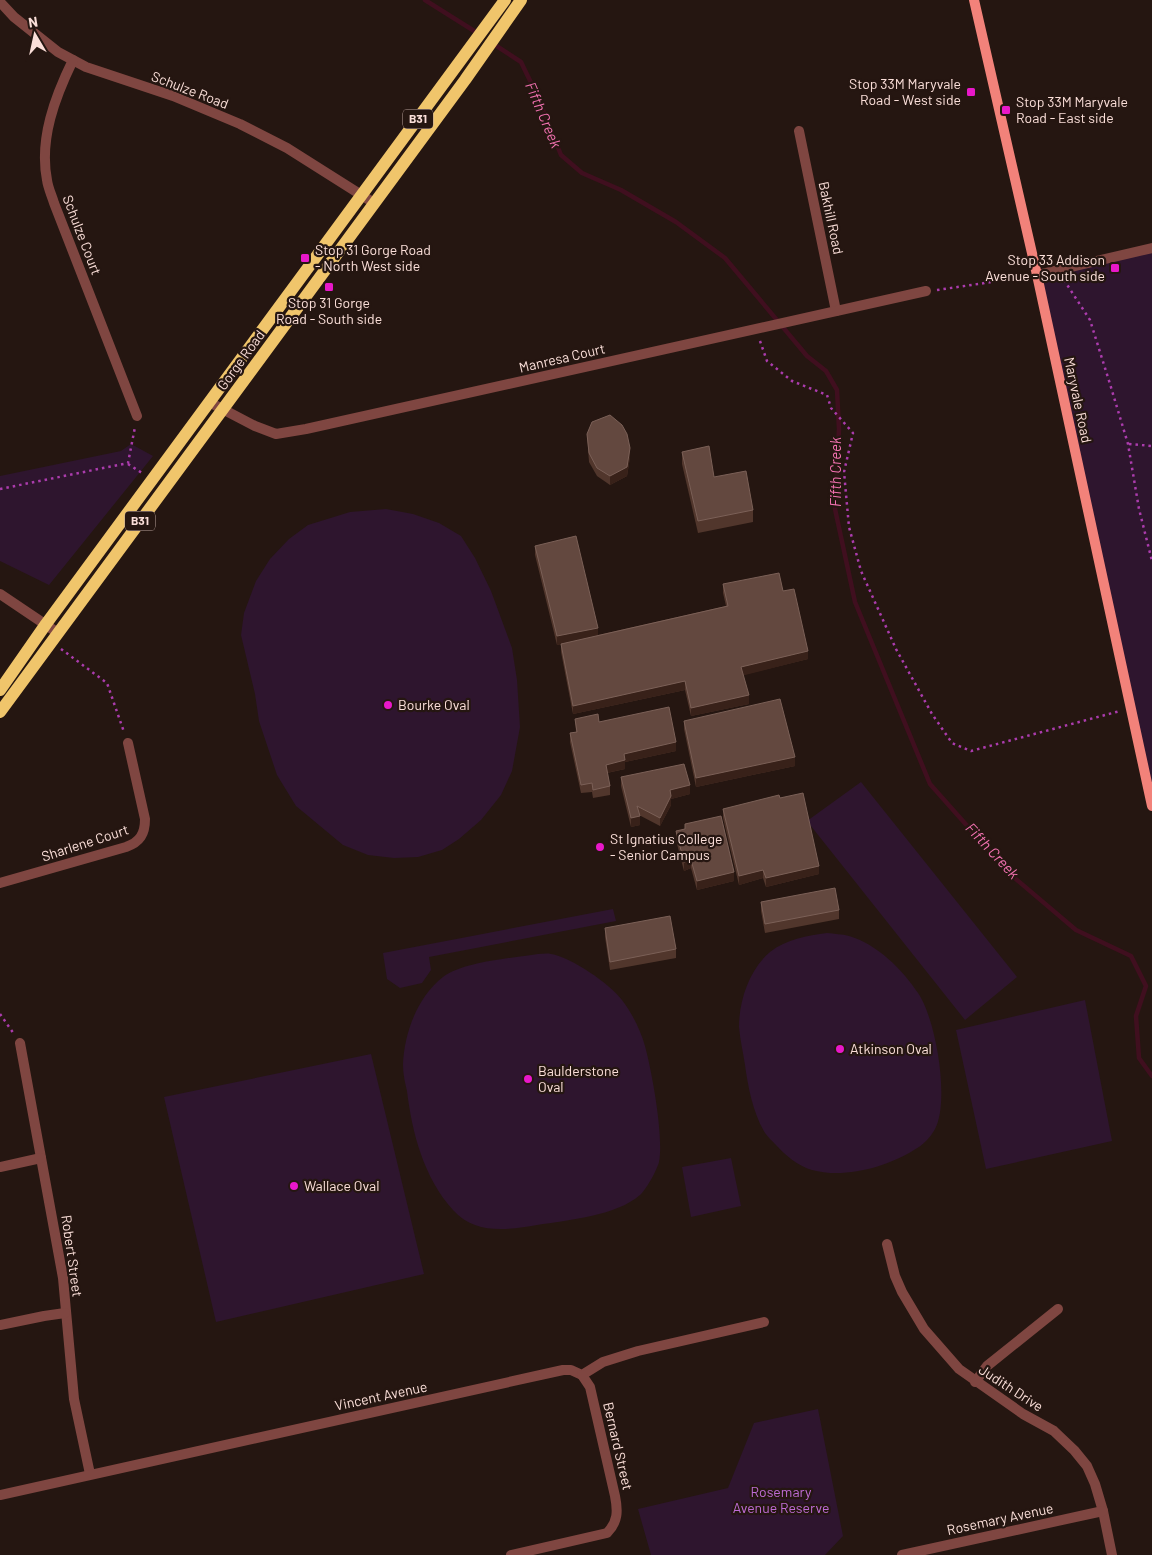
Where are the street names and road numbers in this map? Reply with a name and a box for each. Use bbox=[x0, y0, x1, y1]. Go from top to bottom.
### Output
street label: Schulze Road bbox=[149, 67, 231, 112]
road number: B31 bbox=[403, 110, 433, 128]
street label: Bakhill Road bbox=[815, 180, 848, 256]
street label: Schulze Court bbox=[59, 192, 105, 277]
street label: Gorge Road bbox=[213, 326, 268, 393]
street label: Manresa Court bbox=[517, 339, 607, 376]
street label: Maryvale Road bbox=[1061, 355, 1096, 444]
road number: B31 bbox=[125, 512, 155, 530]
street label: Sharlene Court bbox=[39, 820, 130, 865]
street label: Robert Street bbox=[58, 1214, 87, 1298]
street label: Judith Drive bbox=[976, 1360, 1047, 1415]
street label: Vincent Avenue bbox=[333, 1377, 429, 1414]
street label: Bernard Street bbox=[600, 1400, 637, 1492]
street label: Rosemary Avenue bbox=[945, 1499, 1055, 1538]

